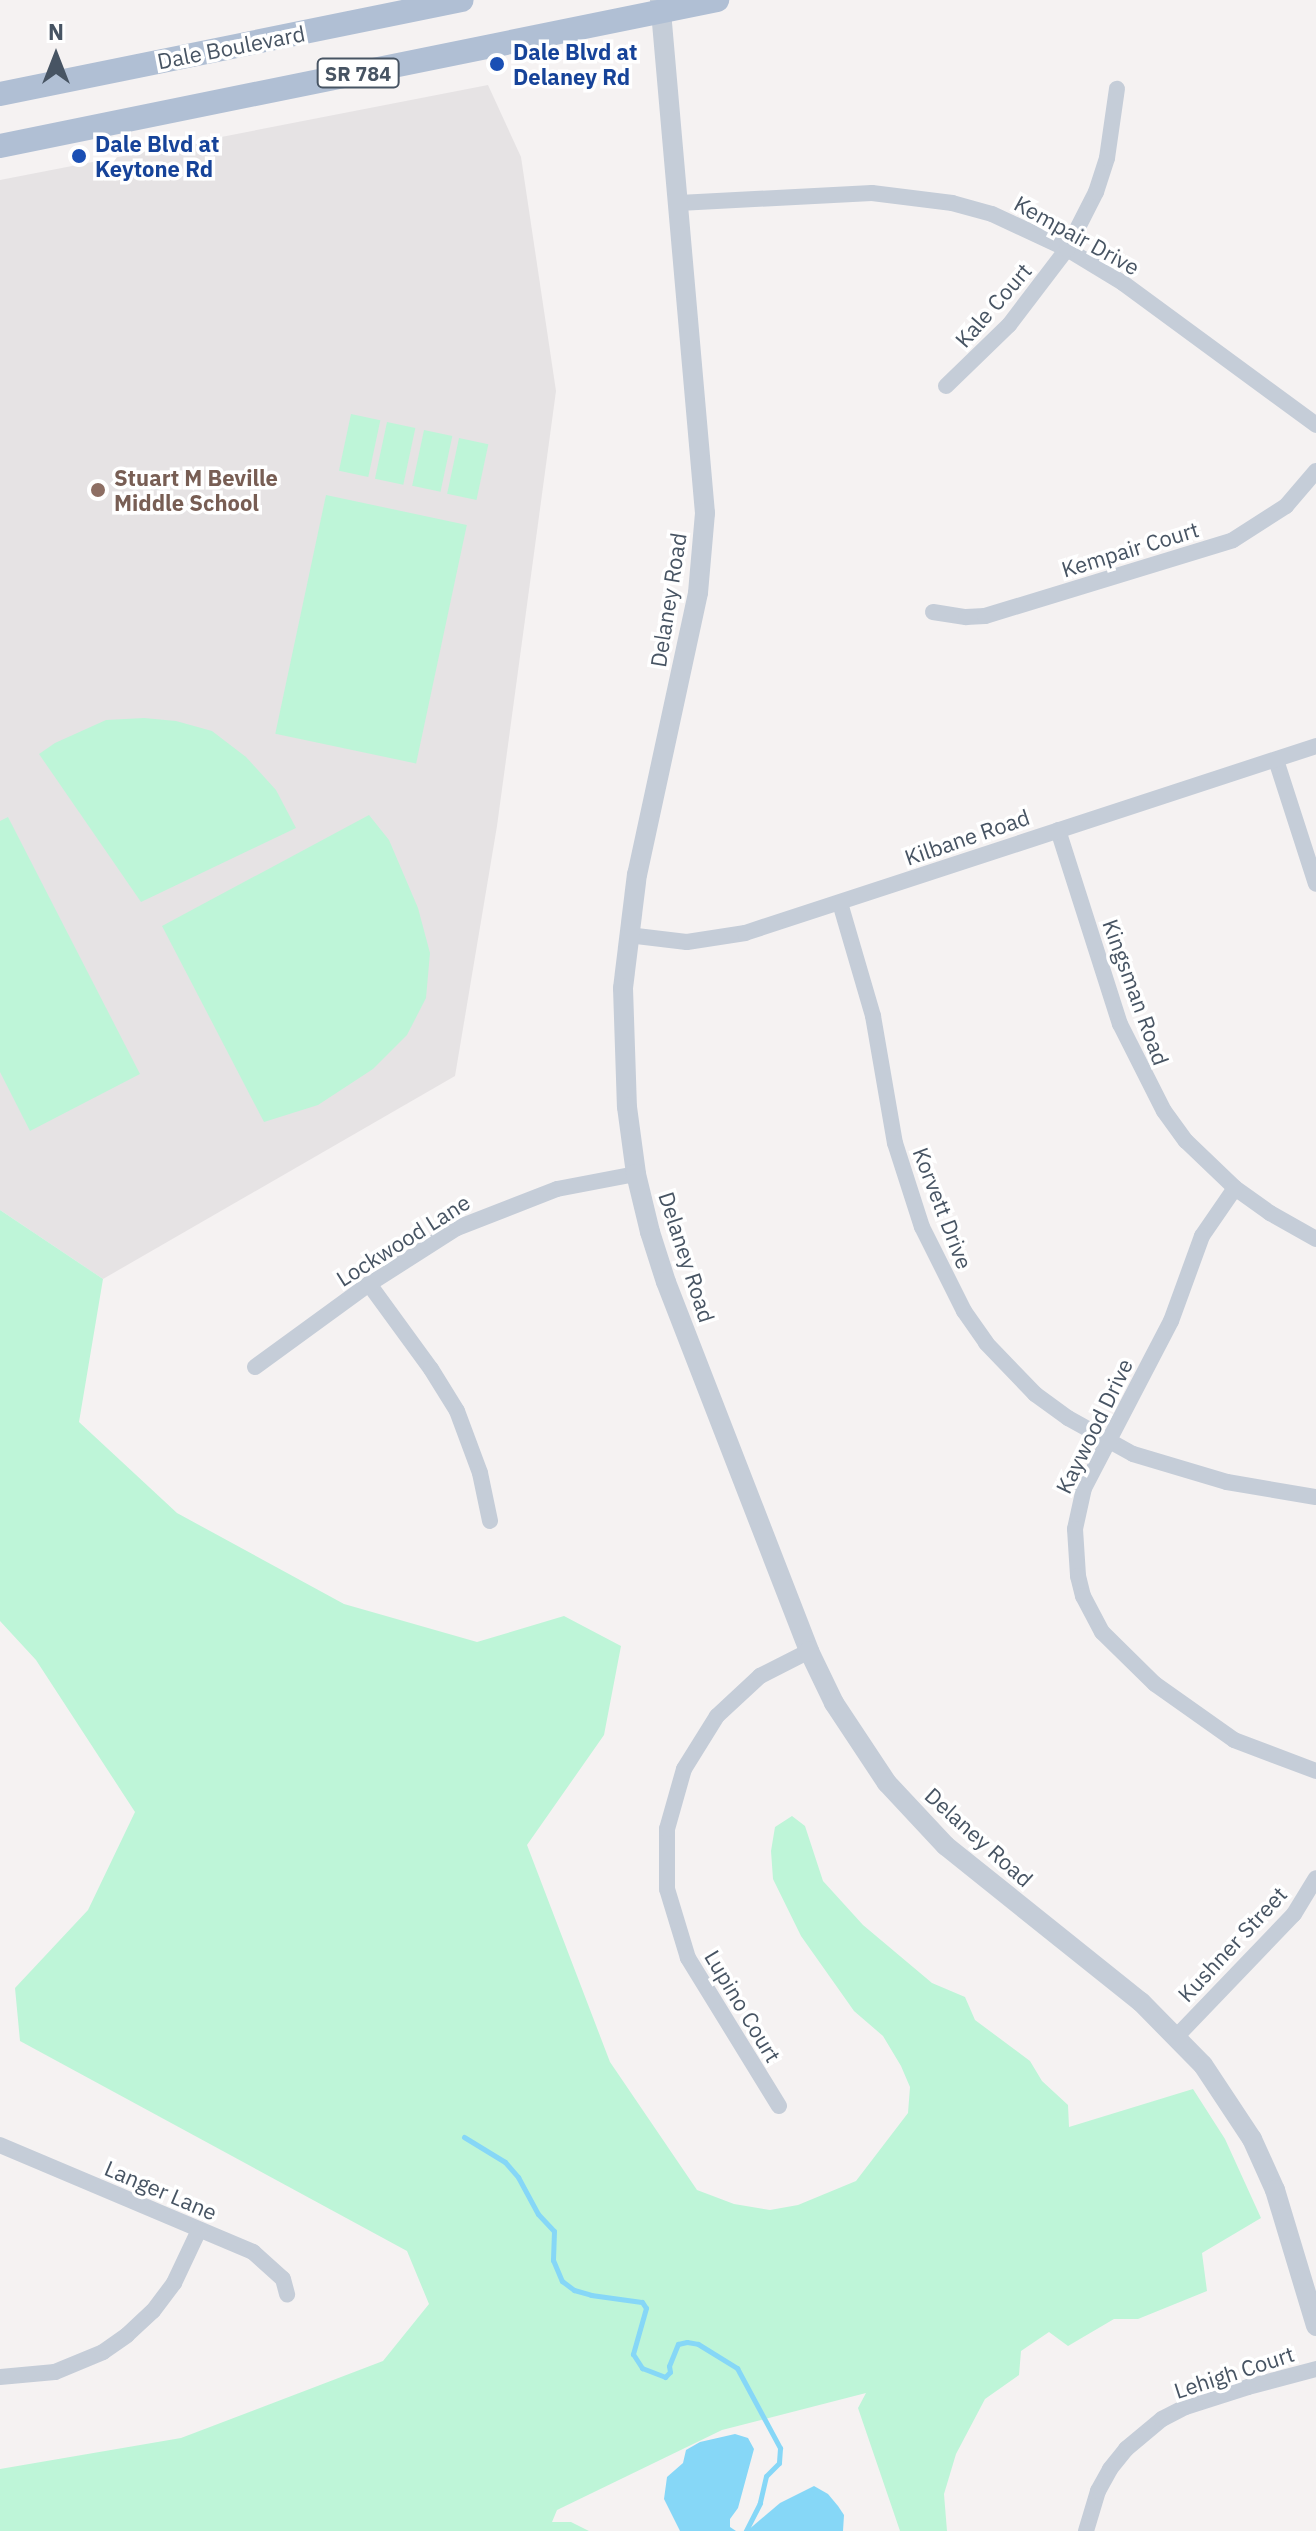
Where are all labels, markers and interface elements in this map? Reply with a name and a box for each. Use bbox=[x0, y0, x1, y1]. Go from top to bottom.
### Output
north arrow bbox=[16, 16, 96, 96]
text: N bbox=[48, 17, 64, 46]
street label: Dale Boulevard bbox=[155, 20, 307, 74]
place label: Dale Blvd at Delaney Rd bbox=[513, 38, 637, 90]
marker: Dale Blvd at Delaney Rd bbox=[488, 55, 506, 73]
road number: SR 784 bbox=[316, 57, 400, 89]
place label: Dale Blvd at Keytone Rd bbox=[95, 130, 219, 182]
marker: Dale Blvd at Keytone Rd bbox=[70, 147, 88, 165]
street label: Kempair Drive bbox=[1010, 190, 1144, 280]
street label: Kale Court bbox=[949, 257, 1037, 353]
place label: Stuart M Beville Middle School bbox=[114, 464, 278, 516]
marker: Stuart M Beville Middle School bbox=[89, 481, 107, 499]
street label: Kempair Court bbox=[1058, 516, 1202, 582]
street label: Delaney Road bbox=[644, 531, 692, 669]
street label: Kilbane Road bbox=[901, 803, 1033, 871]
street label: Kingsman Road bbox=[1097, 915, 1175, 1069]
street label: Korvett Drive bbox=[908, 1143, 978, 1273]
street label: Lockwood Lane bbox=[331, 1188, 475, 1292]
street label: Delaney Road bbox=[653, 1188, 721, 1326]
street label: Kaywood Drive bbox=[1050, 1354, 1138, 1498]
street label: Delaney Road bbox=[920, 1782, 1038, 1892]
street label: Kushner Street bbox=[1172, 1881, 1292, 2007]
street label: Lupino Court bbox=[699, 1945, 787, 2067]
street label: Langer Lane bbox=[101, 2155, 221, 2225]
street label: Lehigh Court bbox=[1171, 2340, 1297, 2404]

